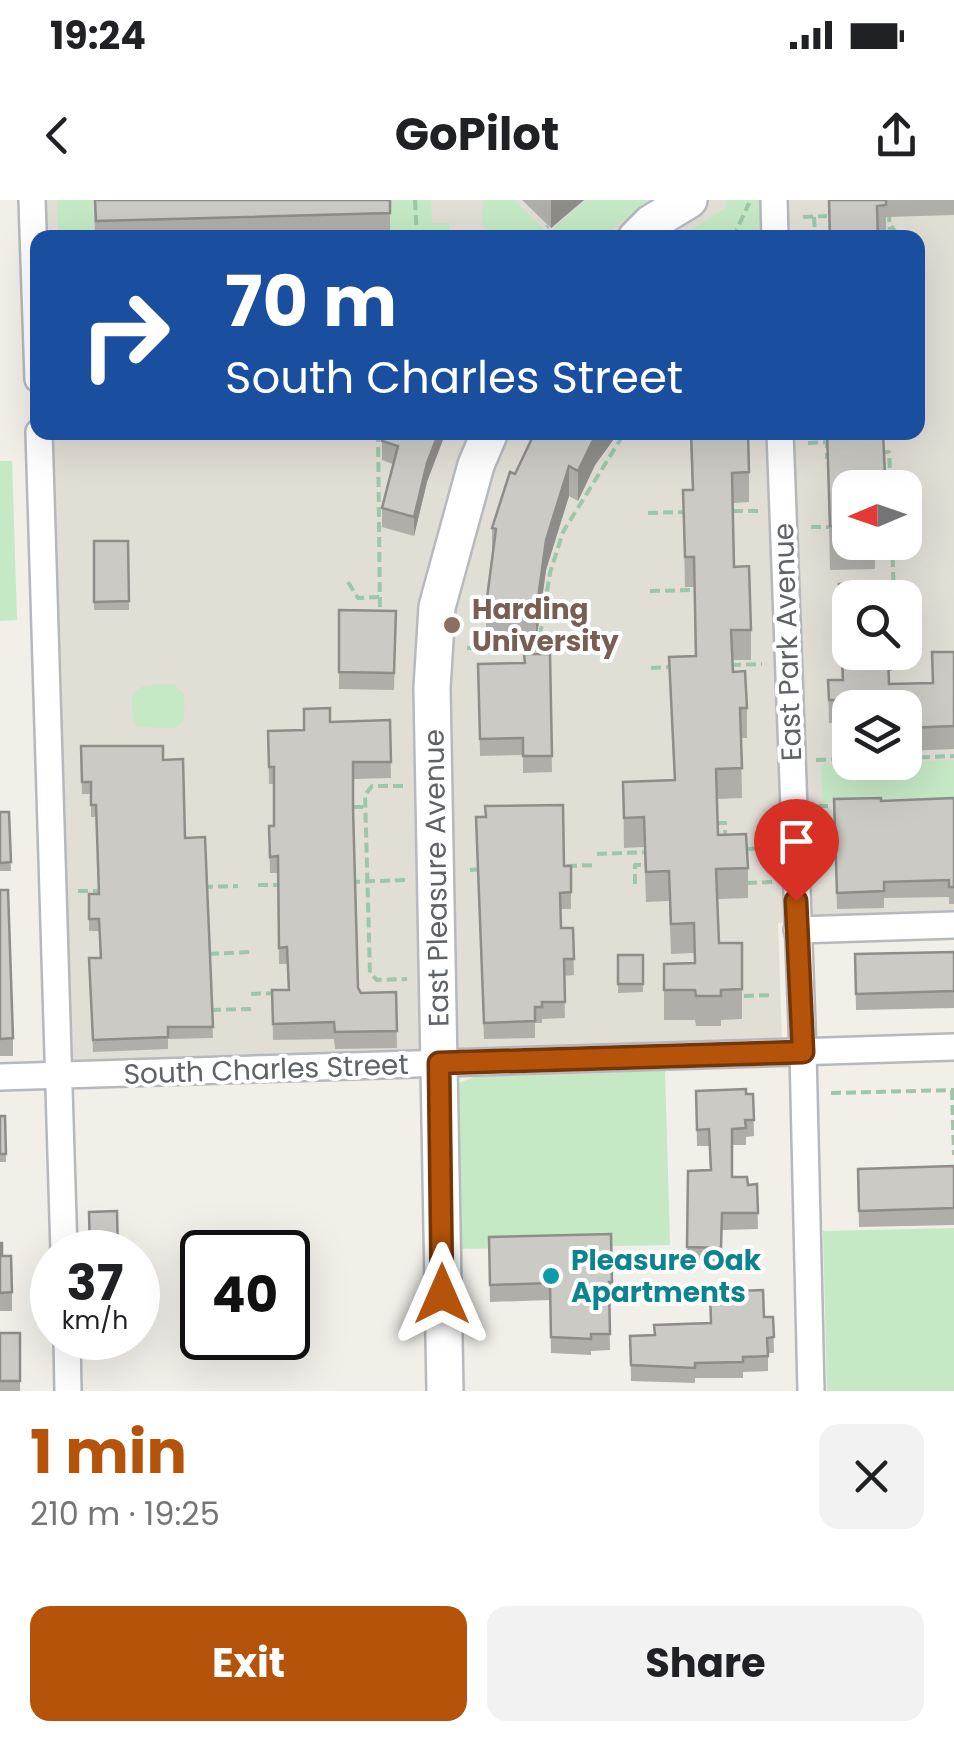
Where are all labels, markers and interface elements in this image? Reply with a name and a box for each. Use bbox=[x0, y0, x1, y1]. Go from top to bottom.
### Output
text: 19:24 bbox=[50, 9, 146, 62]
text: GoPilot bbox=[395, 103, 559, 166]
icon: back bbox=[30, 108, 85, 163]
icon: share bbox=[869, 108, 924, 163]
text: 70 m bbox=[225, 252, 397, 351]
icon: right bbox=[60, 270, 190, 400]
text: South Charles Street bbox=[225, 346, 683, 409]
north arrow bbox=[832, 470, 922, 560]
map controls bbox=[832, 470, 922, 780]
street label: East Park Avenue bbox=[764, 522, 811, 762]
button: search bbox=[832, 580, 922, 670]
place label: Harding University bbox=[472, 590, 619, 661]
marker: Harding University bbox=[441, 614, 463, 636]
button: layers bbox=[832, 690, 922, 780]
street label: East Pleasure Avenue bbox=[414, 729, 459, 1027]
pin bbox=[754, 799, 839, 902]
icon: arrive bbox=[769, 814, 824, 869]
street label: South Charles Street bbox=[123, 1045, 409, 1094]
speed limit sign: 40 bbox=[180, 1230, 310, 1360]
place label: Pleasure Oak Apartments bbox=[571, 1241, 762, 1312]
position arrow bbox=[390, 1242, 494, 1346]
text: 37 bbox=[67, 1247, 124, 1318]
marker: Pleasure Oak Apartments bbox=[540, 1265, 562, 1287]
text: km/h bbox=[62, 1303, 128, 1338]
text: 1 min bbox=[30, 1410, 187, 1494]
button: close bbox=[819, 1424, 924, 1529]
text: 210 m · 19:25 bbox=[30, 1491, 220, 1536]
button: Exit bbox=[30, 1606, 467, 1721]
button: Share bbox=[487, 1606, 924, 1721]

